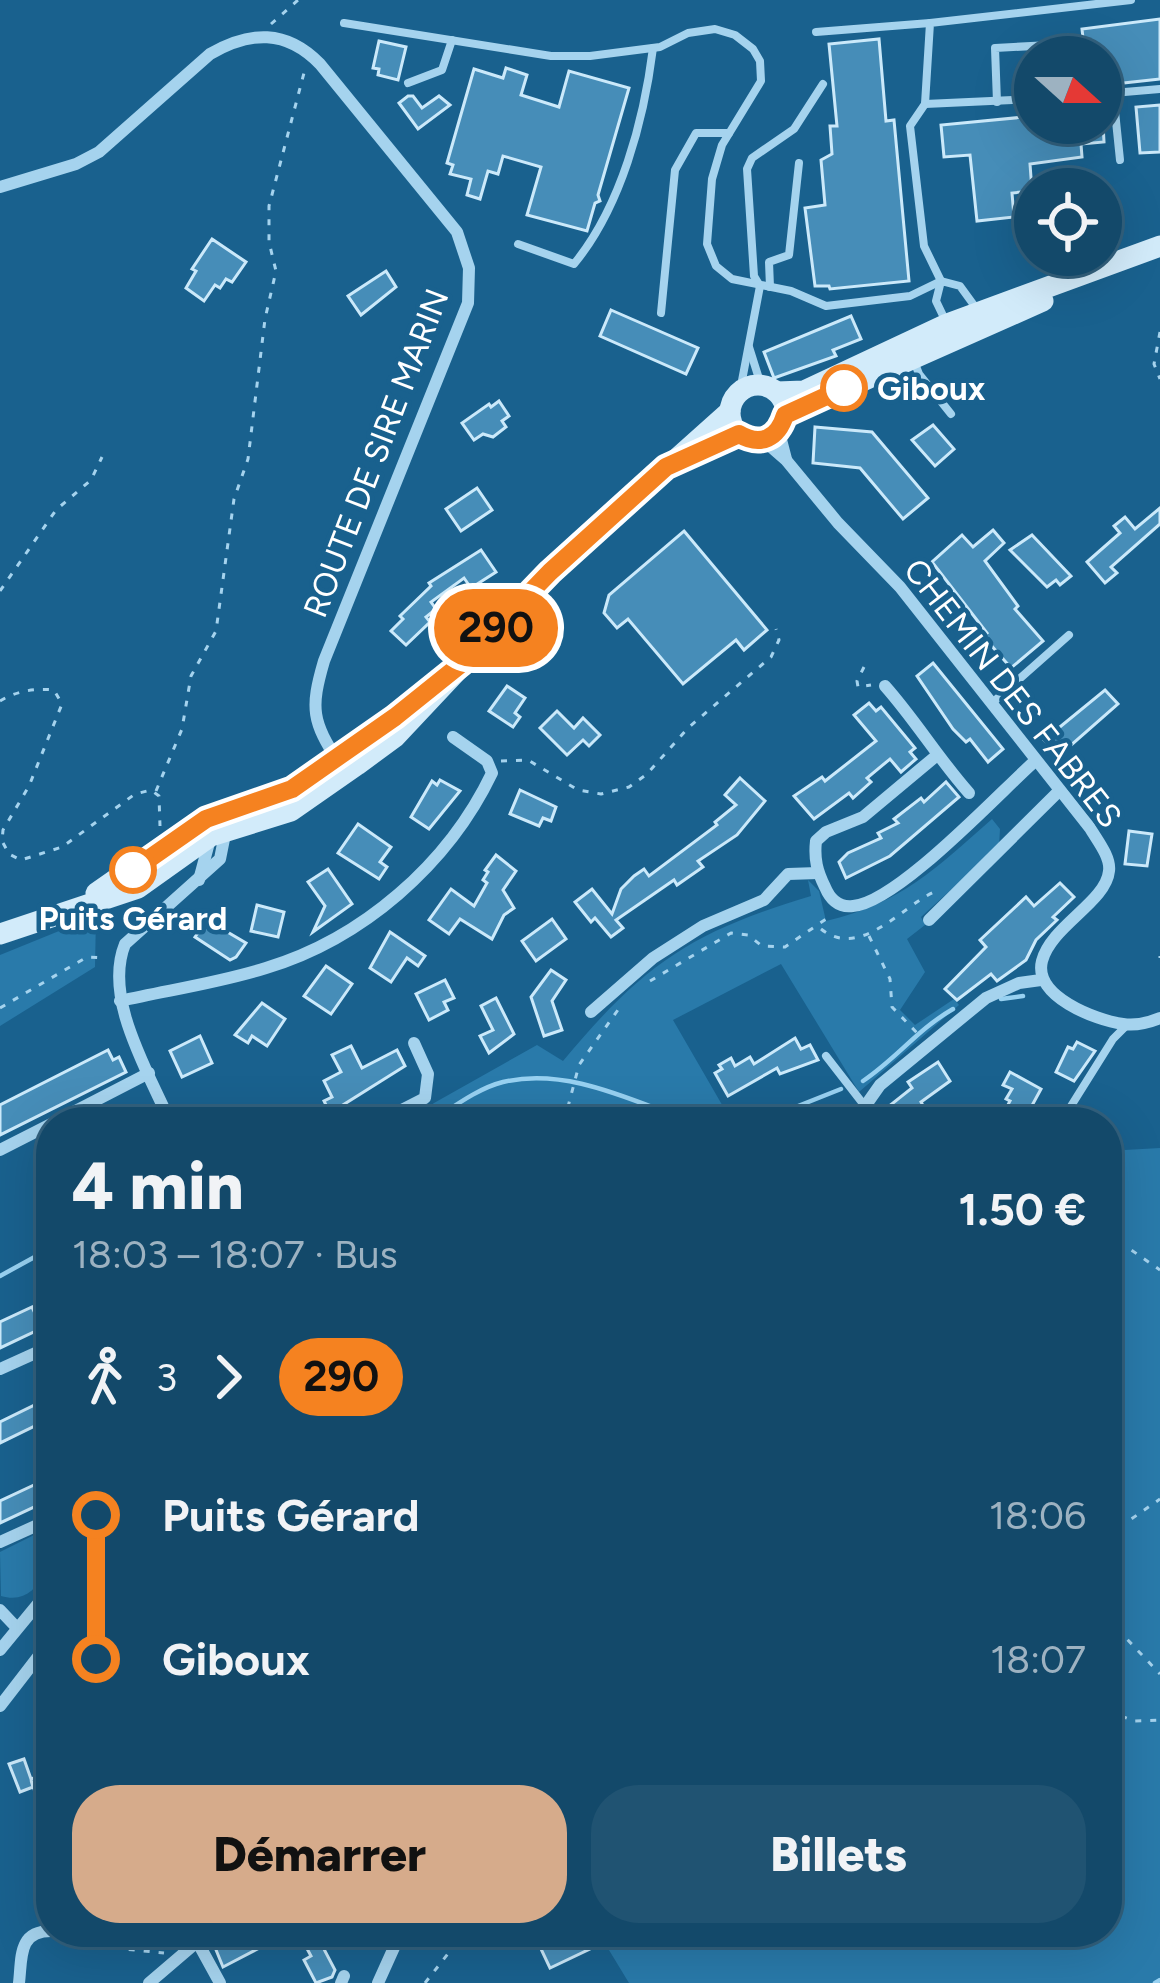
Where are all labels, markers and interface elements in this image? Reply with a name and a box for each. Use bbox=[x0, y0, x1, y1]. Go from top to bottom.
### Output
north arrow bbox=[1014, 36, 1122, 144]
map controls bbox=[1014, 36, 1122, 276]
button: locate bbox=[1014, 168, 1122, 276]
street label: ROUTE DE SIRE MARIN bbox=[295, 283, 457, 623]
marker: Giboux bbox=[822, 366, 866, 410]
place label: Giboux bbox=[877, 369, 986, 408]
street label: CHEMIN DES FABRES bbox=[896, 551, 1130, 835]
line badge: 290 bbox=[427, 589, 565, 667]
text: 290 bbox=[458, 602, 534, 653]
marker: Puits Gérard bbox=[111, 848, 155, 892]
place label: Puits Gérard bbox=[39, 899, 227, 938]
text: 4 min bbox=[72, 1146, 244, 1226]
text: 1.50 € bbox=[959, 1182, 1086, 1236]
text: 18:03 – 18:07 · Bus bbox=[72, 1231, 398, 1278]
icon: walk bbox=[72, 1344, 138, 1410]
icon: forward bbox=[195, 1344, 261, 1410]
text: 290 bbox=[303, 1351, 379, 1402]
text: 3 bbox=[156, 1354, 177, 1401]
text: Puits Gérard bbox=[162, 1488, 420, 1542]
text: 18:06 bbox=[989, 1492, 1086, 1539]
text: Giboux bbox=[162, 1632, 310, 1686]
text: 18:07 bbox=[990, 1636, 1086, 1683]
button: Démarrer bbox=[72, 1785, 567, 1923]
button: Billets bbox=[591, 1785, 1086, 1923]

